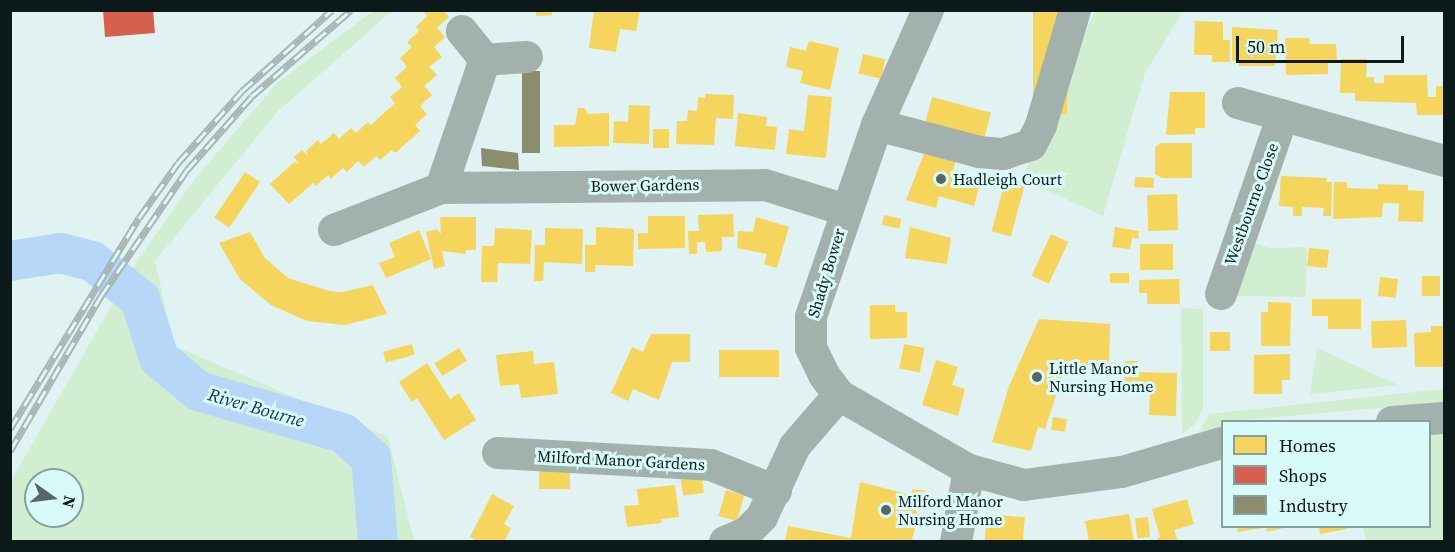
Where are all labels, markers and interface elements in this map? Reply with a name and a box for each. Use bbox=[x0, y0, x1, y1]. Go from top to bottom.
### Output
scale bar bbox=[1239, 24, 1407, 62]
text: 50 m bbox=[1247, 34, 1285, 59]
street label: Westbourne Close bbox=[1220, 140, 1282, 268]
place label: Hadleigh Court bbox=[953, 169, 1062, 189]
marker: Hadleigh Court bbox=[934, 172, 948, 186]
street label: Bower Gardens bbox=[590, 174, 700, 196]
street label: Shady Bower bbox=[803, 226, 849, 320]
place label: Little Manor Nursing Home bbox=[1049, 358, 1153, 396]
marker: Little Manor Nursing Home bbox=[1030, 370, 1044, 384]
water label: River Bourne bbox=[206, 384, 306, 432]
legend bbox=[1221, 420, 1431, 528]
text: Homes bbox=[1279, 433, 1336, 458]
street label: Milford Manor Gardens bbox=[537, 446, 705, 474]
text: Shops bbox=[1279, 463, 1327, 488]
north arrow bbox=[24, 468, 84, 528]
place label: Milford Manor Nursing Home bbox=[898, 491, 1003, 529]
text: Industry bbox=[1279, 493, 1348, 518]
text: N bbox=[57, 494, 82, 510]
marker: Milford Manor Nursing Home bbox=[879, 503, 893, 517]

